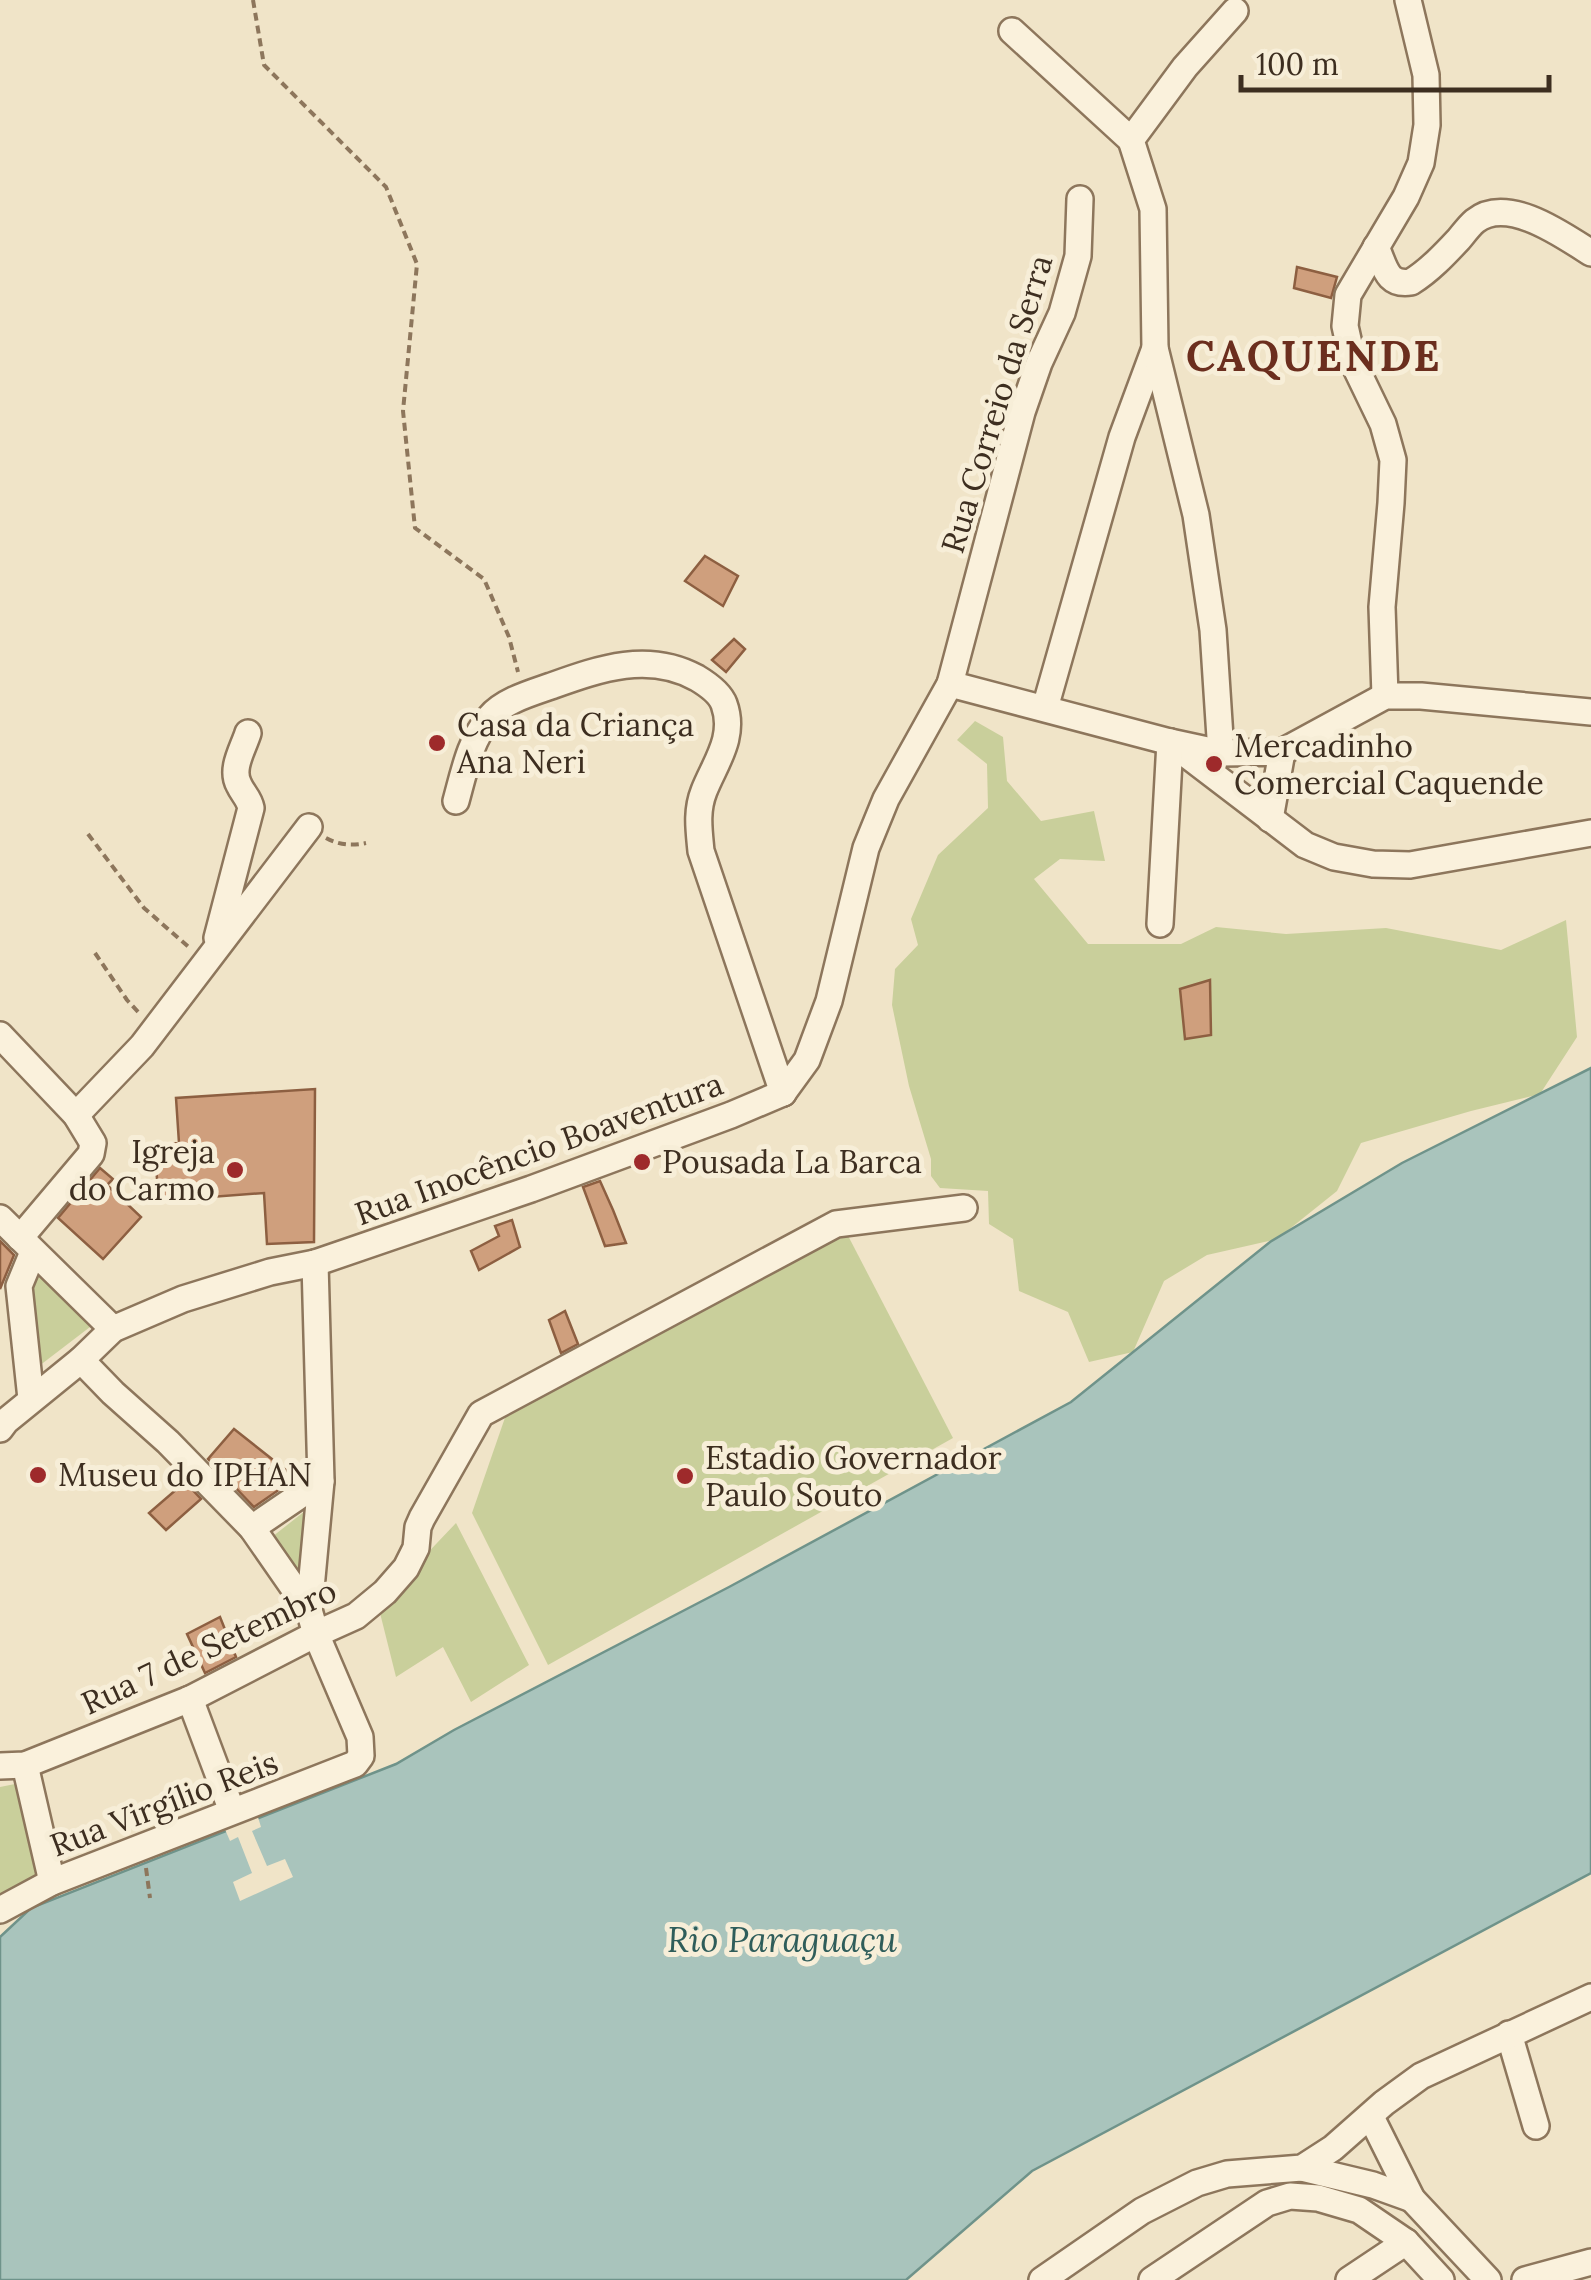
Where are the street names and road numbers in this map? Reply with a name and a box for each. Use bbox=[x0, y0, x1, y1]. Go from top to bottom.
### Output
street label: Rua Correio da Serra bbox=[932, 250, 1061, 558]
street label: Rua Inocêncio Boaventura bbox=[349, 1063, 728, 1234]
street label: Rua 7 de Setembro bbox=[75, 1569, 343, 1724]
street label: Rua Virgílio Reis bbox=[44, 1741, 283, 1866]

